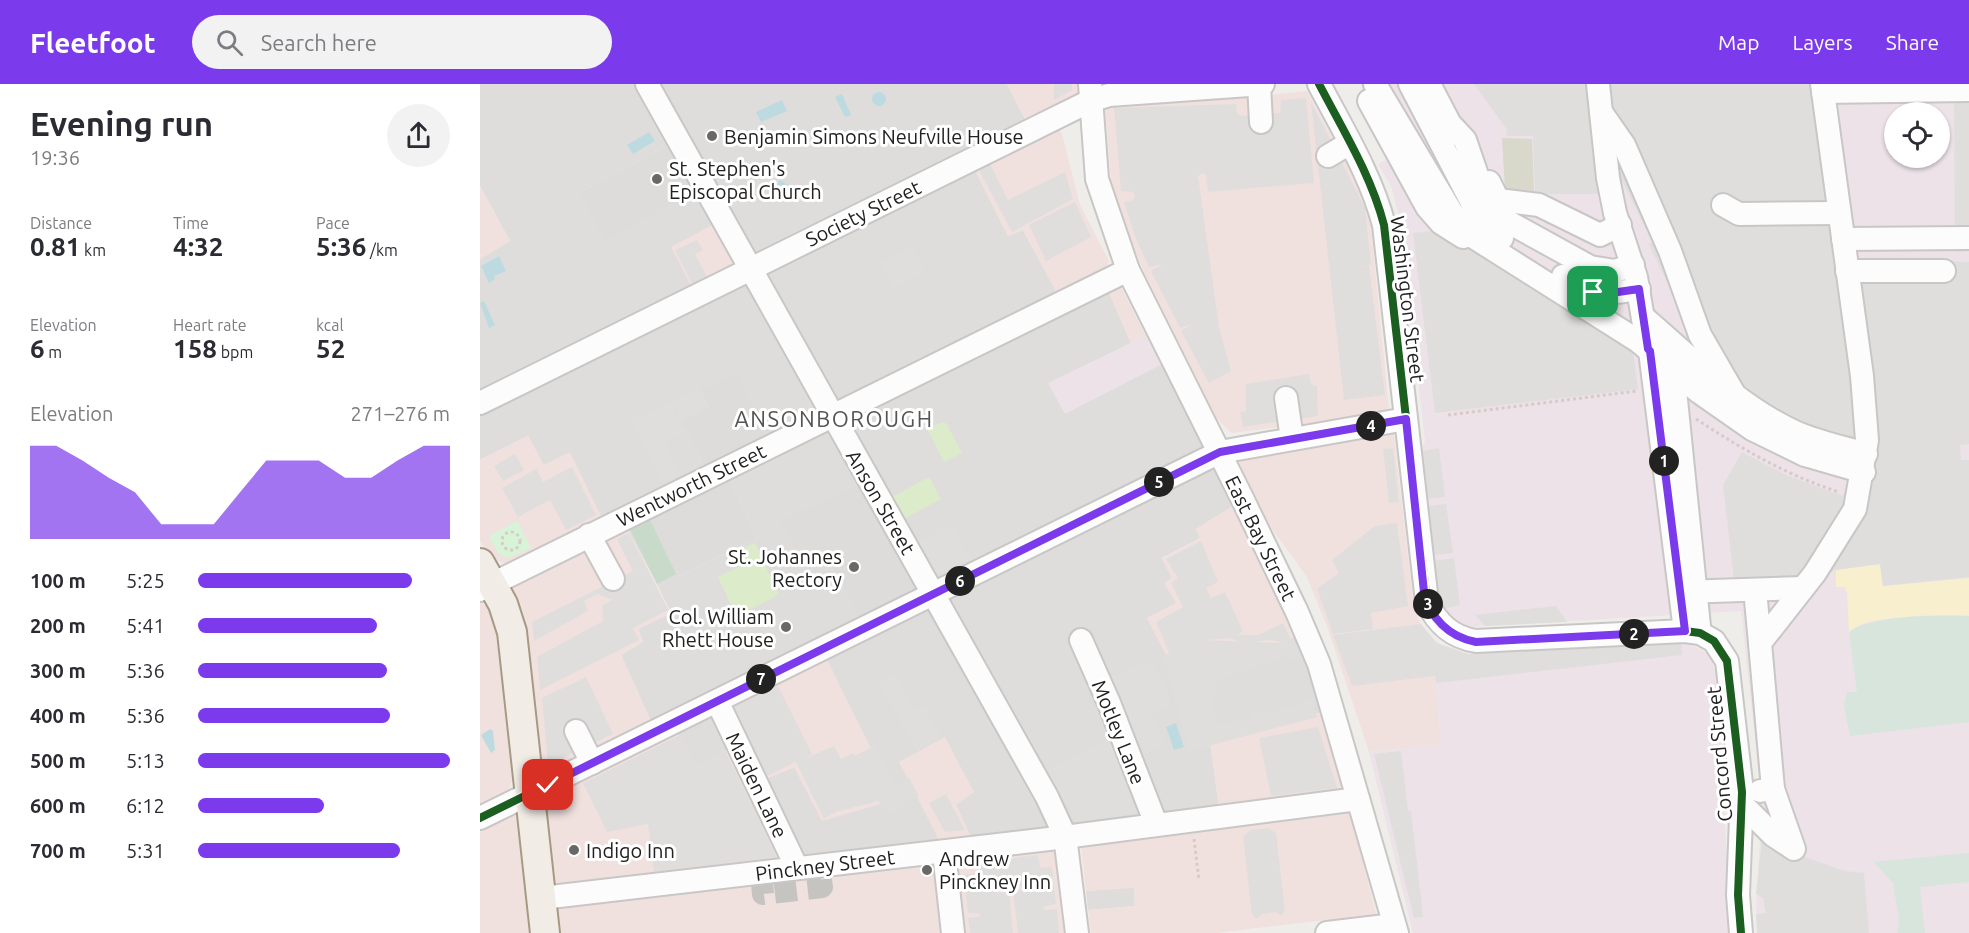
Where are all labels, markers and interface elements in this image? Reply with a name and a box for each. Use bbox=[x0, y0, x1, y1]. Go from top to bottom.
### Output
search box bbox=[192, 15, 612, 69]
icon: search bbox=[213, 26, 246, 59]
text: Fleetfoot bbox=[30, 27, 156, 58]
text: Search here bbox=[261, 30, 377, 55]
text: Map bbox=[1718, 30, 1759, 54]
text: Layers bbox=[1792, 30, 1853, 54]
text: Share bbox=[1886, 30, 1939, 54]
map controls bbox=[1884, 102, 1950, 168]
button: locate bbox=[1884, 102, 1950, 168]
button: share bbox=[387, 104, 450, 167]
text: Evening run bbox=[30, 105, 213, 142]
place label: Benjamin Simons Neufville House bbox=[724, 125, 1024, 148]
marker: Benjamin Simons Neufville House bbox=[705, 129, 719, 143]
text: 19:36 bbox=[30, 146, 80, 169]
place label: St. Stephen's Episcopal Church bbox=[669, 157, 822, 203]
marker: St. Stephen's Episcopal Church bbox=[650, 172, 664, 186]
street label: Society Street bbox=[802, 175, 924, 251]
text: Distance bbox=[30, 214, 92, 232]
text: Time bbox=[173, 214, 209, 232]
text: Pace bbox=[316, 214, 350, 232]
street label: Washington Street bbox=[1386, 214, 1430, 384]
text: 0.81 bbox=[30, 232, 80, 261]
text: 4:32 bbox=[173, 232, 223, 261]
text: 5:36 bbox=[316, 232, 366, 261]
text: km bbox=[80, 241, 106, 259]
text: /km bbox=[366, 241, 398, 259]
pin bbox=[1567, 266, 1618, 317]
icon: arrive bbox=[1576, 275, 1609, 308]
text: Elevation bbox=[30, 316, 97, 334]
text: Heart rate bbox=[173, 316, 247, 334]
text: kcal bbox=[316, 316, 344, 334]
text: 6 bbox=[30, 334, 45, 363]
text: 158 bbox=[173, 334, 217, 363]
text: 52 bbox=[316, 334, 345, 363]
text: m bbox=[45, 343, 62, 361]
text: bpm bbox=[217, 343, 253, 361]
text: Elevation bbox=[30, 402, 113, 425]
text: 271–276 m bbox=[351, 402, 450, 425]
district label: ANSONBOROUGH bbox=[734, 406, 934, 431]
pin: 4 bbox=[1356, 411, 1386, 441]
text: 4 bbox=[1366, 417, 1376, 435]
street label: Wentworth Street bbox=[613, 439, 769, 531]
street label: Anson Street bbox=[842, 446, 920, 558]
pin: 1 bbox=[1649, 446, 1679, 476]
text: 1 bbox=[1659, 452, 1669, 470]
pin: 5 bbox=[1144, 467, 1174, 497]
street label: East Bay Street bbox=[1221, 472, 1301, 604]
text: 5 bbox=[1154, 473, 1164, 491]
place label: St. Johannes Rectory bbox=[728, 545, 842, 591]
marker: St. Johannes Rectory bbox=[847, 560, 861, 574]
pin: 6 bbox=[945, 566, 975, 596]
text: 100 m bbox=[30, 569, 86, 592]
text: 5:25 bbox=[126, 569, 165, 592]
text: 6 bbox=[955, 572, 965, 590]
pin: 3 bbox=[1413, 589, 1443, 619]
text: 3 bbox=[1423, 595, 1433, 613]
place label: Col. William Rhett House bbox=[662, 605, 774, 651]
text: 200 m bbox=[30, 614, 86, 637]
text: 5:41 bbox=[126, 614, 165, 637]
pin: 2 bbox=[1619, 619, 1649, 649]
marker: Col. William Rhett House bbox=[779, 620, 793, 634]
text: 2 bbox=[1629, 625, 1639, 643]
text: 300 m bbox=[30, 659, 86, 682]
text: 5:36 bbox=[126, 659, 165, 682]
pin: 7 bbox=[746, 664, 776, 694]
text: 7 bbox=[756, 670, 766, 688]
street label: Motley Lane bbox=[1088, 677, 1150, 787]
street label: Concord Street bbox=[1702, 685, 1736, 823]
text: 400 m bbox=[30, 704, 86, 727]
text: 5:36 bbox=[126, 704, 165, 727]
street label: Maiden Lane bbox=[722, 729, 792, 841]
text: 500 m bbox=[30, 749, 86, 772]
text: 5:13 bbox=[126, 749, 165, 772]
pin bbox=[522, 759, 573, 810]
icon: check bbox=[531, 768, 564, 801]
text: 600 m bbox=[30, 794, 86, 817]
text: 6:12 bbox=[126, 794, 165, 817]
text: 700 m bbox=[30, 839, 86, 862]
text: 5:31 bbox=[126, 839, 165, 862]
place label: Indigo Inn bbox=[586, 839, 675, 862]
marker: Indigo Inn bbox=[567, 843, 581, 857]
street label: Pinckney Street bbox=[754, 845, 896, 885]
place label: Andrew Pinckney Inn bbox=[939, 847, 1051, 893]
marker: Andrew Pinckney Inn bbox=[920, 863, 934, 877]

